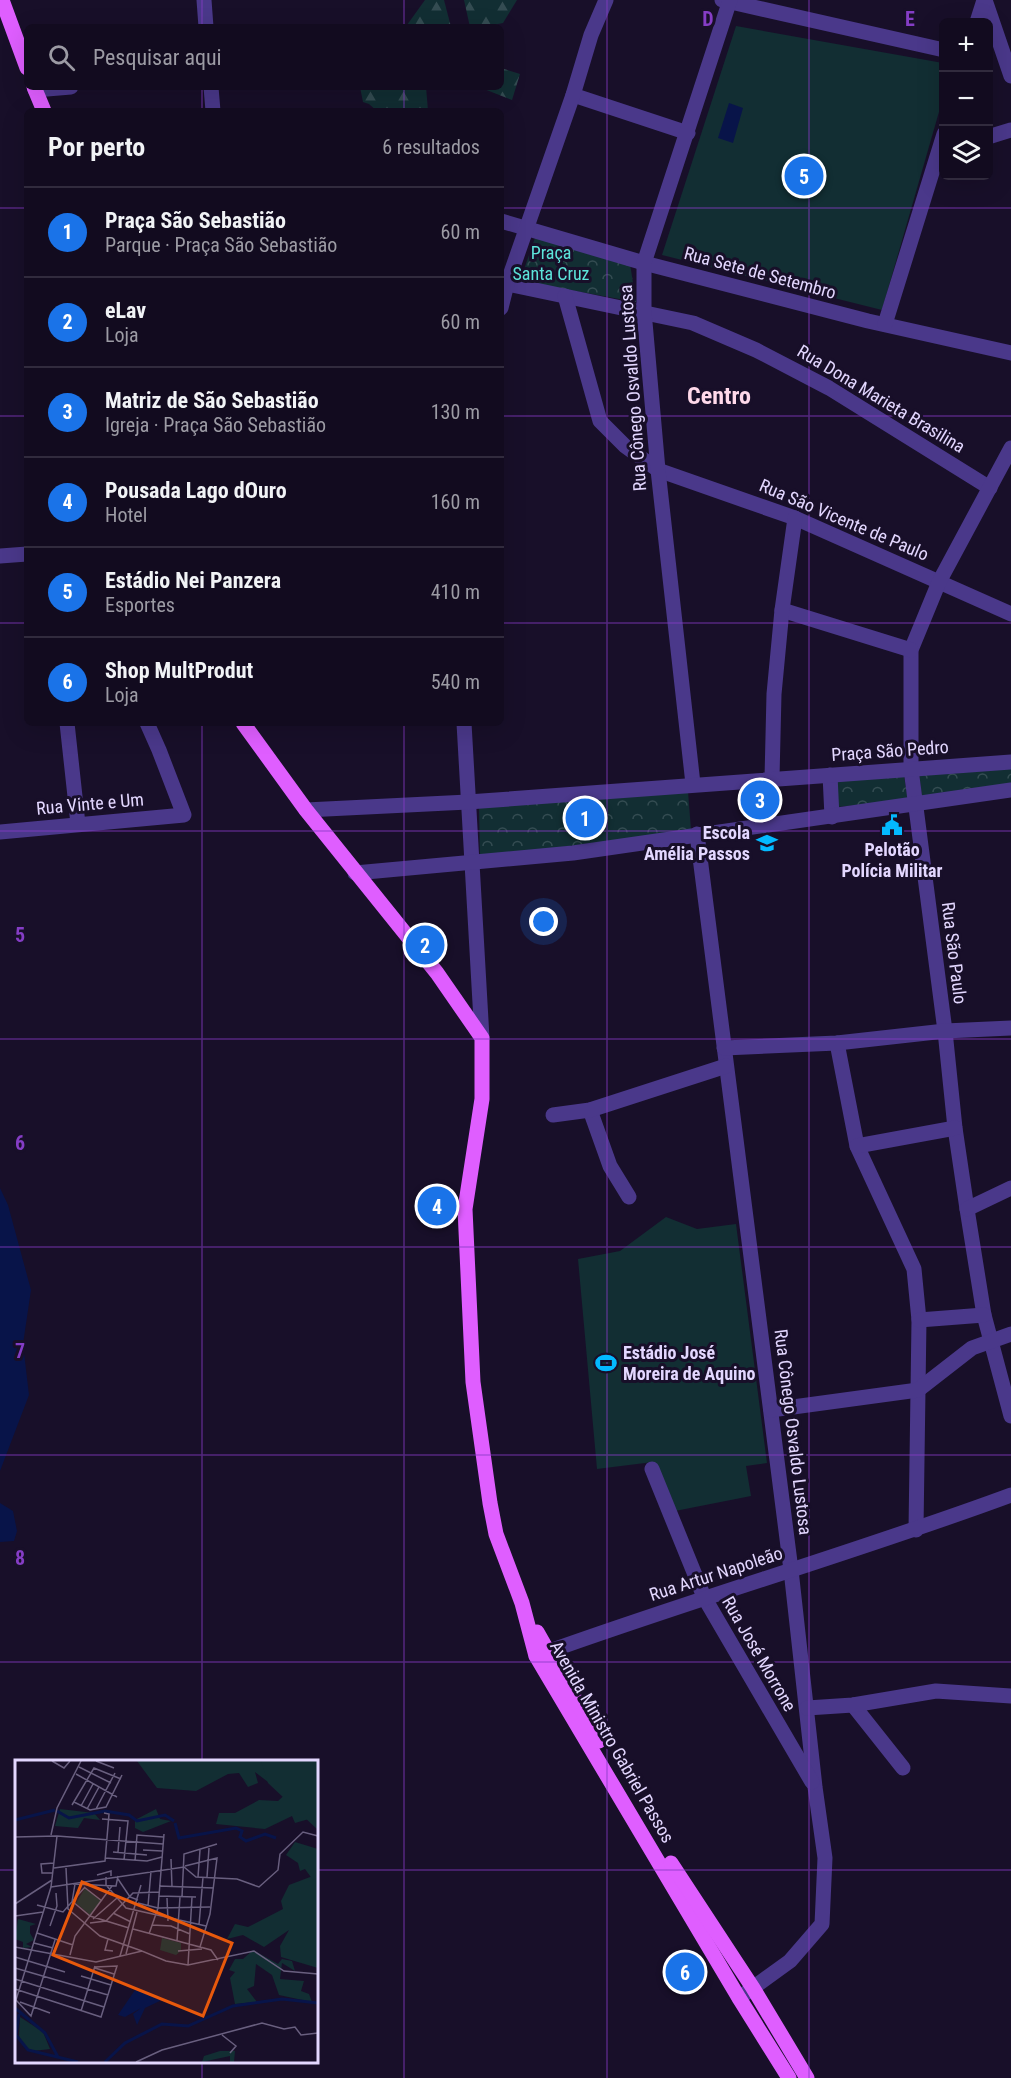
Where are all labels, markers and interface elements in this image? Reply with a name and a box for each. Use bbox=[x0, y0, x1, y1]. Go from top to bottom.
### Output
text: D bbox=[702, 7, 714, 31]
text: E bbox=[905, 7, 915, 31]
map controls bbox=[939, 18, 993, 180]
button: + bbox=[939, 18, 993, 72]
search box bbox=[24, 24, 504, 90]
icon: search bbox=[45, 41, 78, 74]
text: Pesquisar aqui bbox=[93, 45, 222, 70]
button: − bbox=[939, 72, 993, 126]
button: layers bbox=[939, 126, 993, 180]
text: Por perto bbox=[48, 132, 145, 162]
text: 6 resultados bbox=[382, 135, 480, 159]
pin: 5 bbox=[784, 154, 824, 198]
text: Praça São Sebastião bbox=[105, 208, 286, 233]
text: 1 bbox=[62, 220, 73, 244]
text: 60 m bbox=[441, 220, 480, 244]
text: Parque · Praça São Sebastião bbox=[105, 233, 337, 257]
park label: Praça Santa Cruz bbox=[512, 242, 590, 284]
street label: Rua Sete de Setembro bbox=[682, 242, 838, 303]
street label: Rua Cônego Osvaldo Lustosa bbox=[615, 284, 650, 492]
text: eLav bbox=[105, 298, 146, 323]
text: 2 bbox=[62, 310, 73, 334]
text: 60 m bbox=[441, 310, 480, 334]
text: Loja bbox=[105, 323, 139, 347]
street label: Rua Dona Marieta Brasilina bbox=[794, 340, 969, 457]
district label: Centro bbox=[687, 382, 751, 410]
text: Matriz de São Sebastião bbox=[105, 388, 319, 413]
text: 3 bbox=[62, 400, 73, 424]
text: 130 m bbox=[431, 400, 480, 424]
text: Igreja · Praça São Sebastião bbox=[105, 413, 326, 437]
street label: Rua São Vicente de Paulo bbox=[757, 474, 932, 565]
text: Pousada Lago dOuro bbox=[105, 478, 287, 503]
text: 4 bbox=[62, 490, 73, 514]
text: 160 m bbox=[431, 490, 480, 514]
text: Hotel bbox=[105, 503, 147, 527]
text: Estádio Nei Panzera bbox=[105, 568, 281, 593]
text: 5 bbox=[62, 580, 73, 604]
text: 410 m bbox=[431, 580, 480, 604]
text: Esportes bbox=[105, 593, 175, 617]
text: Shop MultProdut bbox=[105, 658, 253, 683]
text: 6 bbox=[62, 670, 73, 694]
text: 540 m bbox=[431, 670, 480, 694]
text: Loja bbox=[105, 683, 139, 707]
street label: Praça São Pedro bbox=[831, 736, 949, 765]
pin: 3 bbox=[740, 778, 780, 822]
street label: Rua Vinte e Um bbox=[35, 788, 145, 819]
pin: 1 bbox=[566, 796, 604, 840]
public building icon: Pelotão Polícia Militar bbox=[880, 813, 904, 837]
place label: Escola Amélia Passos bbox=[644, 822, 750, 864]
school or university icon: Escola Amélia Passos bbox=[755, 831, 779, 855]
place label: Pelotão Polícia Militar bbox=[842, 839, 943, 881]
street label: Rua São Paulo bbox=[938, 901, 971, 1005]
your location bbox=[529, 907, 558, 936]
pin: 2 bbox=[406, 922, 444, 968]
text: 5 bbox=[15, 923, 25, 947]
text: 6 bbox=[15, 1131, 25, 1155]
pin: 4 bbox=[418, 1184, 456, 1228]
street label: Rua Cônego Osvaldo Lustosa bbox=[770, 1328, 817, 1536]
text: 7 bbox=[15, 1339, 25, 1363]
place label: Estádio José Moreira de Aquino bbox=[623, 1342, 755, 1384]
sports icon: Estádio José Moreira de Aquino bbox=[594, 1351, 618, 1375]
street label: Rua Artur Napoleão bbox=[647, 1542, 785, 1605]
text: 8 bbox=[15, 1546, 25, 1570]
street label: Rua José Morrone bbox=[718, 1593, 801, 1715]
street label: Avenida Ministro Gabriel Passos bbox=[546, 1637, 679, 1846]
inset map bbox=[15, 1760, 318, 2063]
pin: 6 bbox=[666, 1950, 704, 1994]

